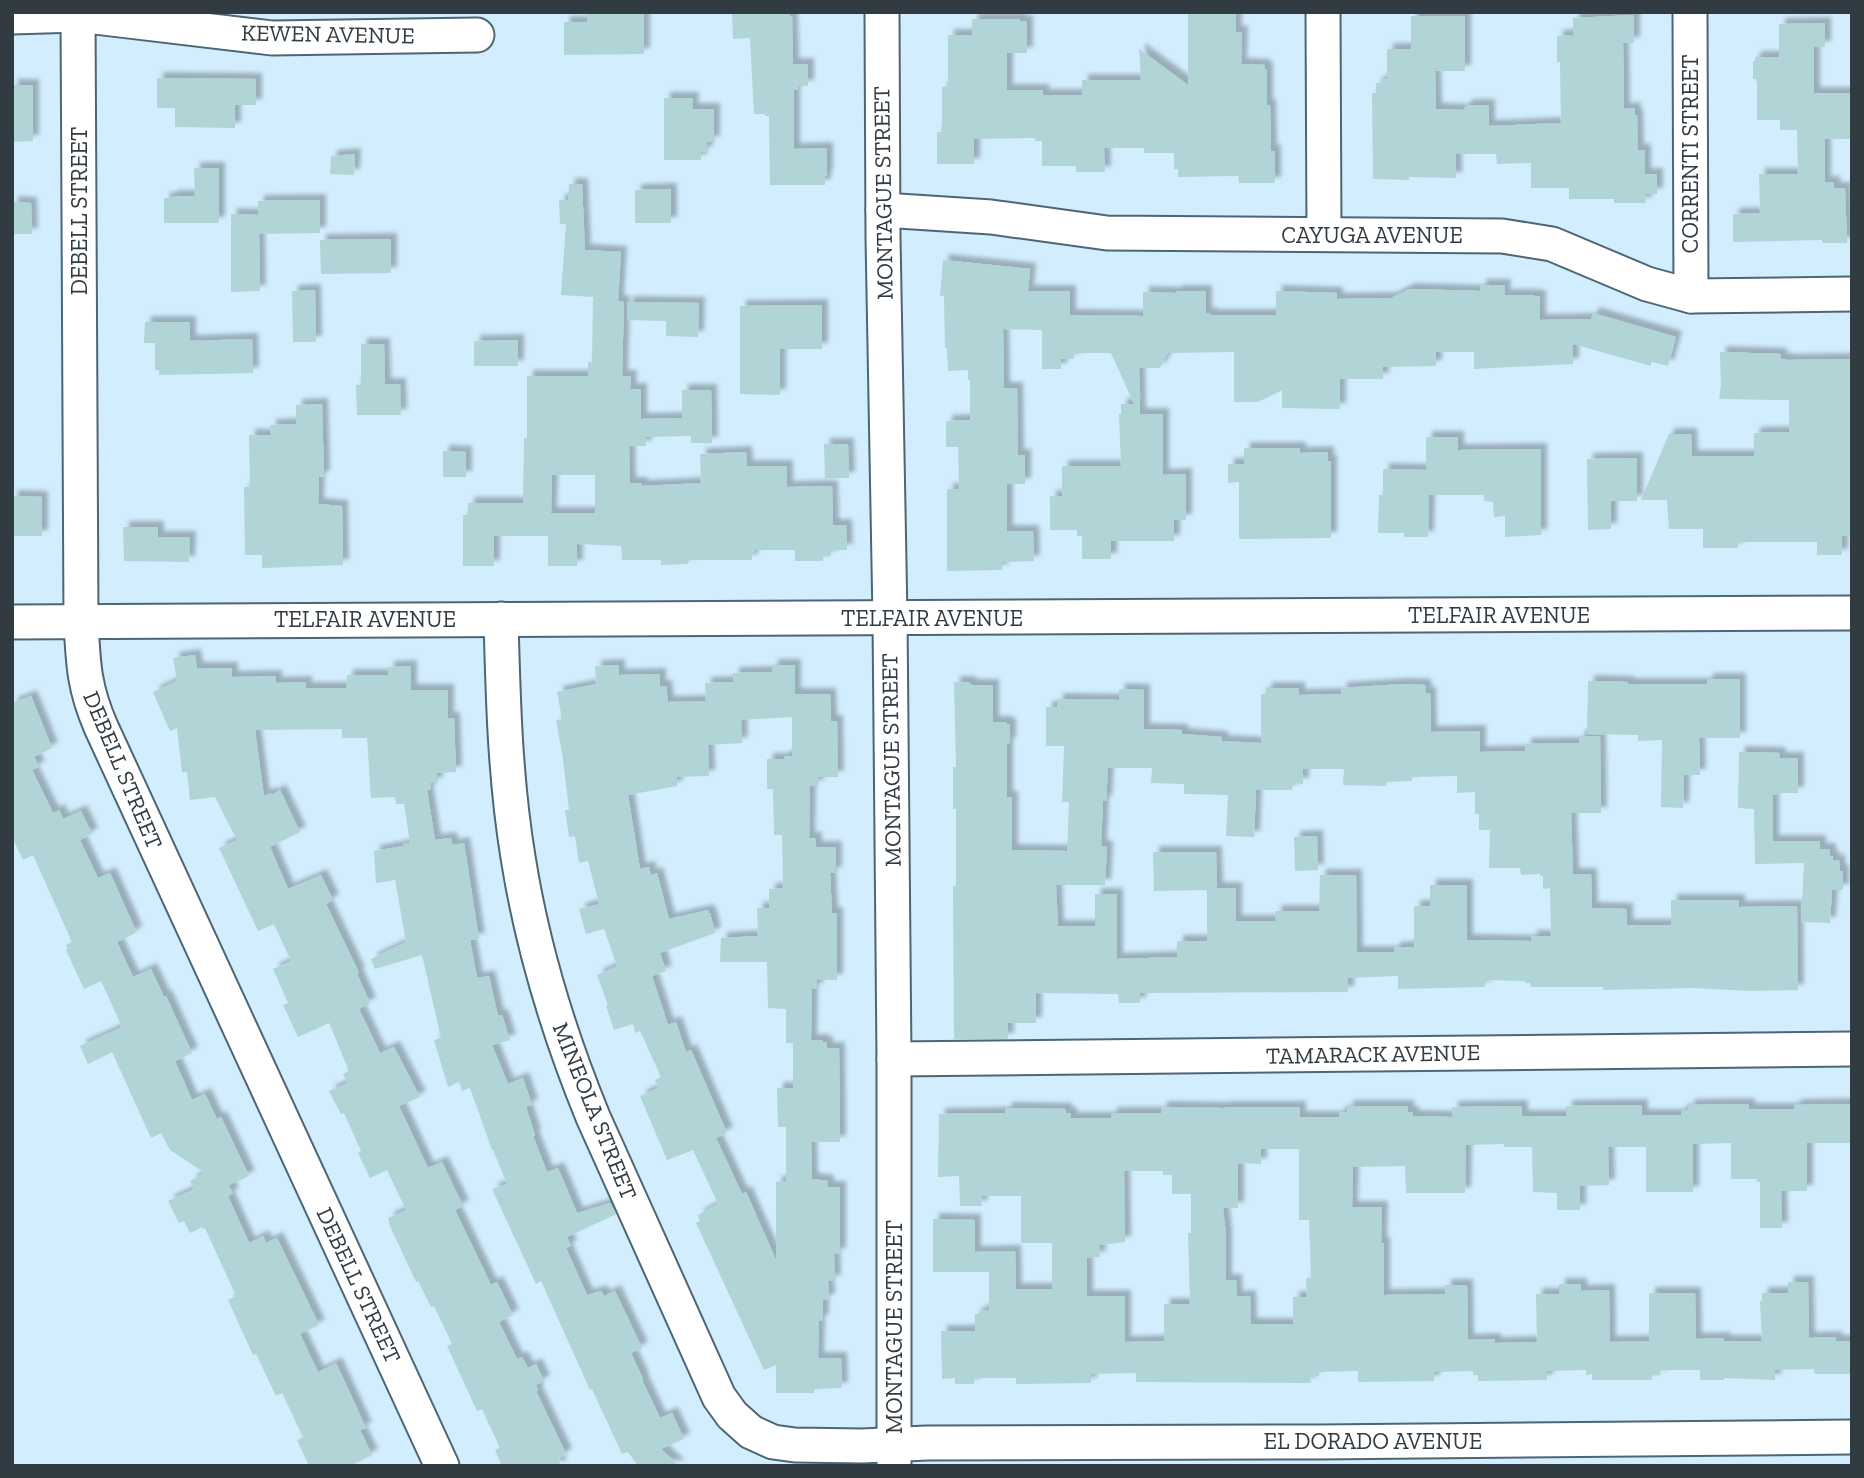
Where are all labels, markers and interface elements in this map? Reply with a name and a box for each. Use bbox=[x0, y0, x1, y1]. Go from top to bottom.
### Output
street label: KEWEN AVENUE bbox=[241, 18, 415, 50]
street label: CORRENTI STREET bbox=[1676, 54, 1704, 254]
street label: MONTAGUE STREET bbox=[867, 86, 899, 300]
street label: DEBELL STREET bbox=[65, 127, 93, 295]
street label: CAYUGA AVENUE bbox=[1281, 221, 1463, 249]
street label: TELFAIR AVENUE bbox=[1408, 601, 1590, 629]
street label: TELFAIR AVENUE bbox=[841, 604, 1023, 632]
street label: TELFAIR AVENUE bbox=[274, 605, 456, 633]
street label: MONTAGUE STREET bbox=[875, 653, 907, 867]
street label: DEBELL STREET bbox=[77, 687, 169, 853]
street label: MINEOLA STREET bbox=[547, 1018, 643, 1204]
street label: TAMARACK AVENUE bbox=[1266, 1038, 1480, 1070]
street label: DEBELL STREET bbox=[311, 1203, 407, 1367]
street label: MONTAGUE STREET bbox=[880, 1220, 908, 1434]
street label: EL DORADO AVENUE bbox=[1264, 1427, 1482, 1455]

